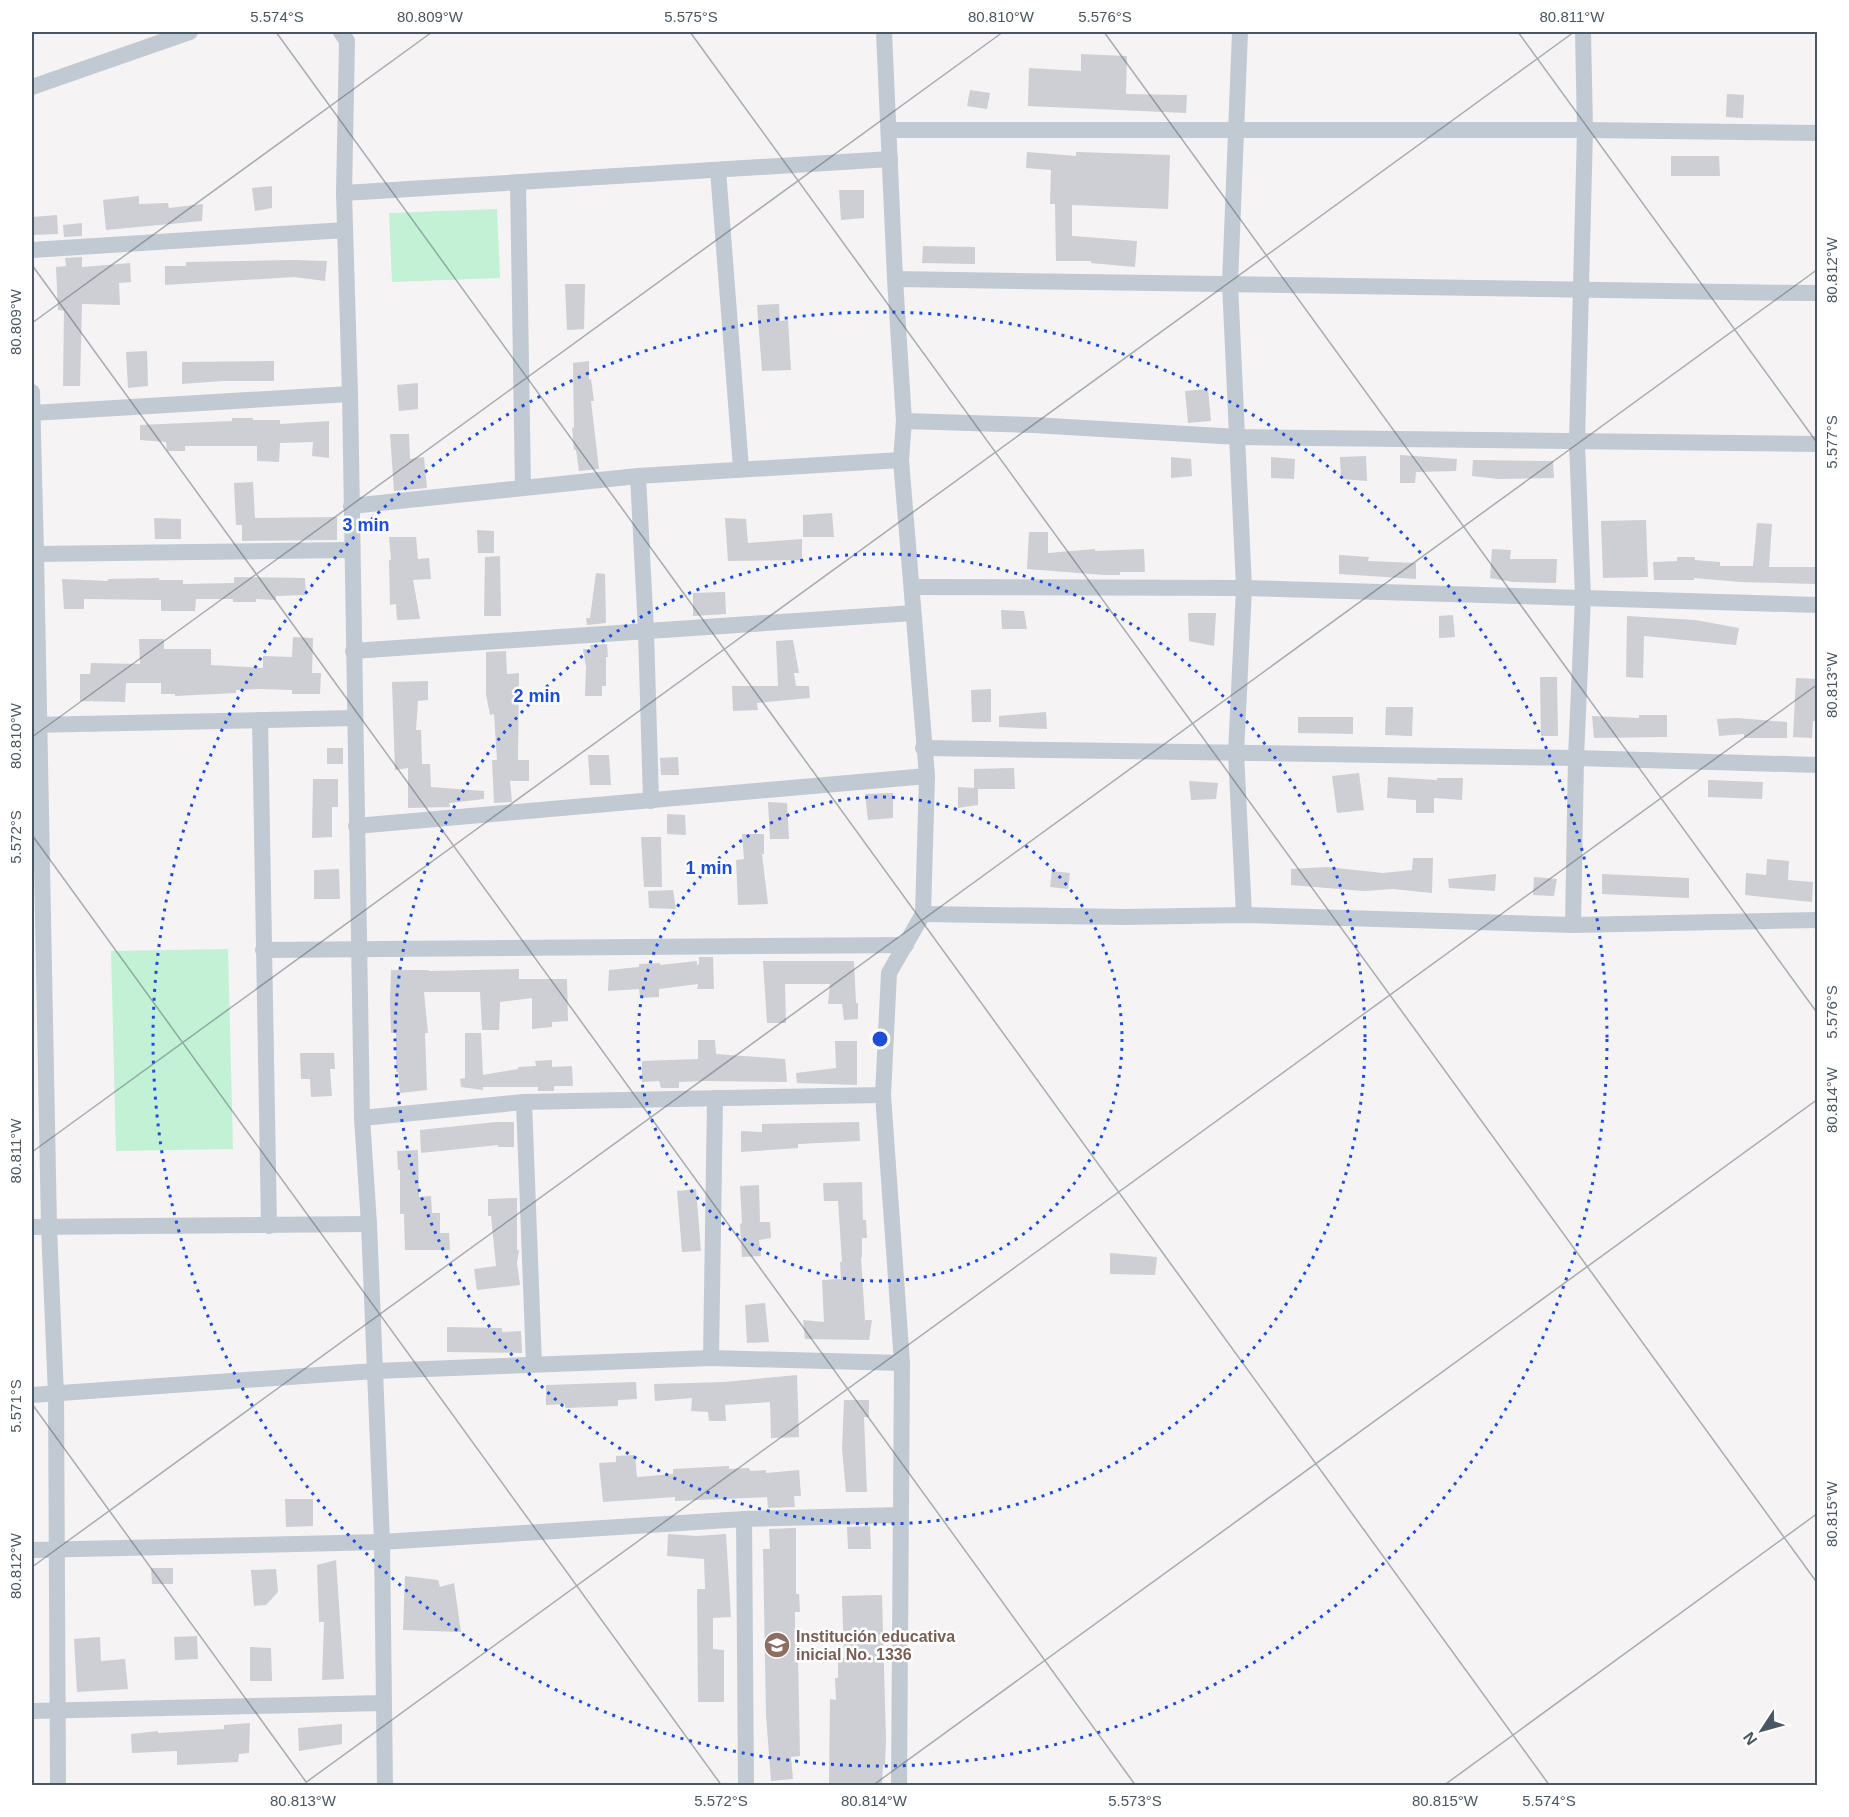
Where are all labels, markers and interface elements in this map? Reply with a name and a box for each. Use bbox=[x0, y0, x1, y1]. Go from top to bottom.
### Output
text: 5.574°S bbox=[250, 8, 304, 25]
text: 80.809°W bbox=[397, 8, 464, 25]
text: 5.575°S bbox=[664, 8, 718, 25]
text: 80.810°W bbox=[968, 8, 1035, 25]
text: 5.576°S bbox=[1078, 8, 1132, 25]
text: 80.811°W bbox=[1540, 8, 1605, 25]
text: 80.812°W bbox=[1823, 236, 1840, 303]
text: 80.809°W bbox=[7, 288, 24, 355]
text: 5.577°S bbox=[1823, 415, 1840, 469]
text: 3 min bbox=[342, 515, 390, 535]
text: 80.813°W bbox=[1823, 651, 1840, 718]
text: 2 min bbox=[513, 686, 561, 706]
text: 80.810°W bbox=[7, 702, 24, 769]
text: 5.572°S bbox=[7, 810, 24, 864]
text: 1 min bbox=[685, 858, 733, 878]
text: 5.576°S bbox=[1823, 985, 1840, 1039]
centre of rings bbox=[870, 1029, 890, 1049]
text: 80.814°W bbox=[1823, 1066, 1840, 1133]
text: 80.811°W bbox=[7, 1118, 24, 1183]
text: 5.571°S bbox=[7, 1379, 24, 1433]
text: 80.815°W bbox=[1823, 1480, 1840, 1547]
text: 80.812°W bbox=[7, 1532, 24, 1599]
place label: Institución educativa inicial No. 1336 bbox=[796, 1628, 955, 1663]
school or university icon: Institución educativa inicial No. 1336 bbox=[762, 1630, 792, 1660]
north arrow bbox=[1732, 1700, 1792, 1760]
text: N bbox=[1740, 1729, 1761, 1748]
text: 80.813°W bbox=[270, 1792, 337, 1809]
text: 5.572°S bbox=[694, 1792, 748, 1809]
text: 80.814°W bbox=[841, 1792, 908, 1809]
text: 5.573°S bbox=[1108, 1792, 1162, 1809]
text: 80.815°W bbox=[1412, 1792, 1479, 1809]
text: 5.574°S bbox=[1522, 1792, 1576, 1809]

